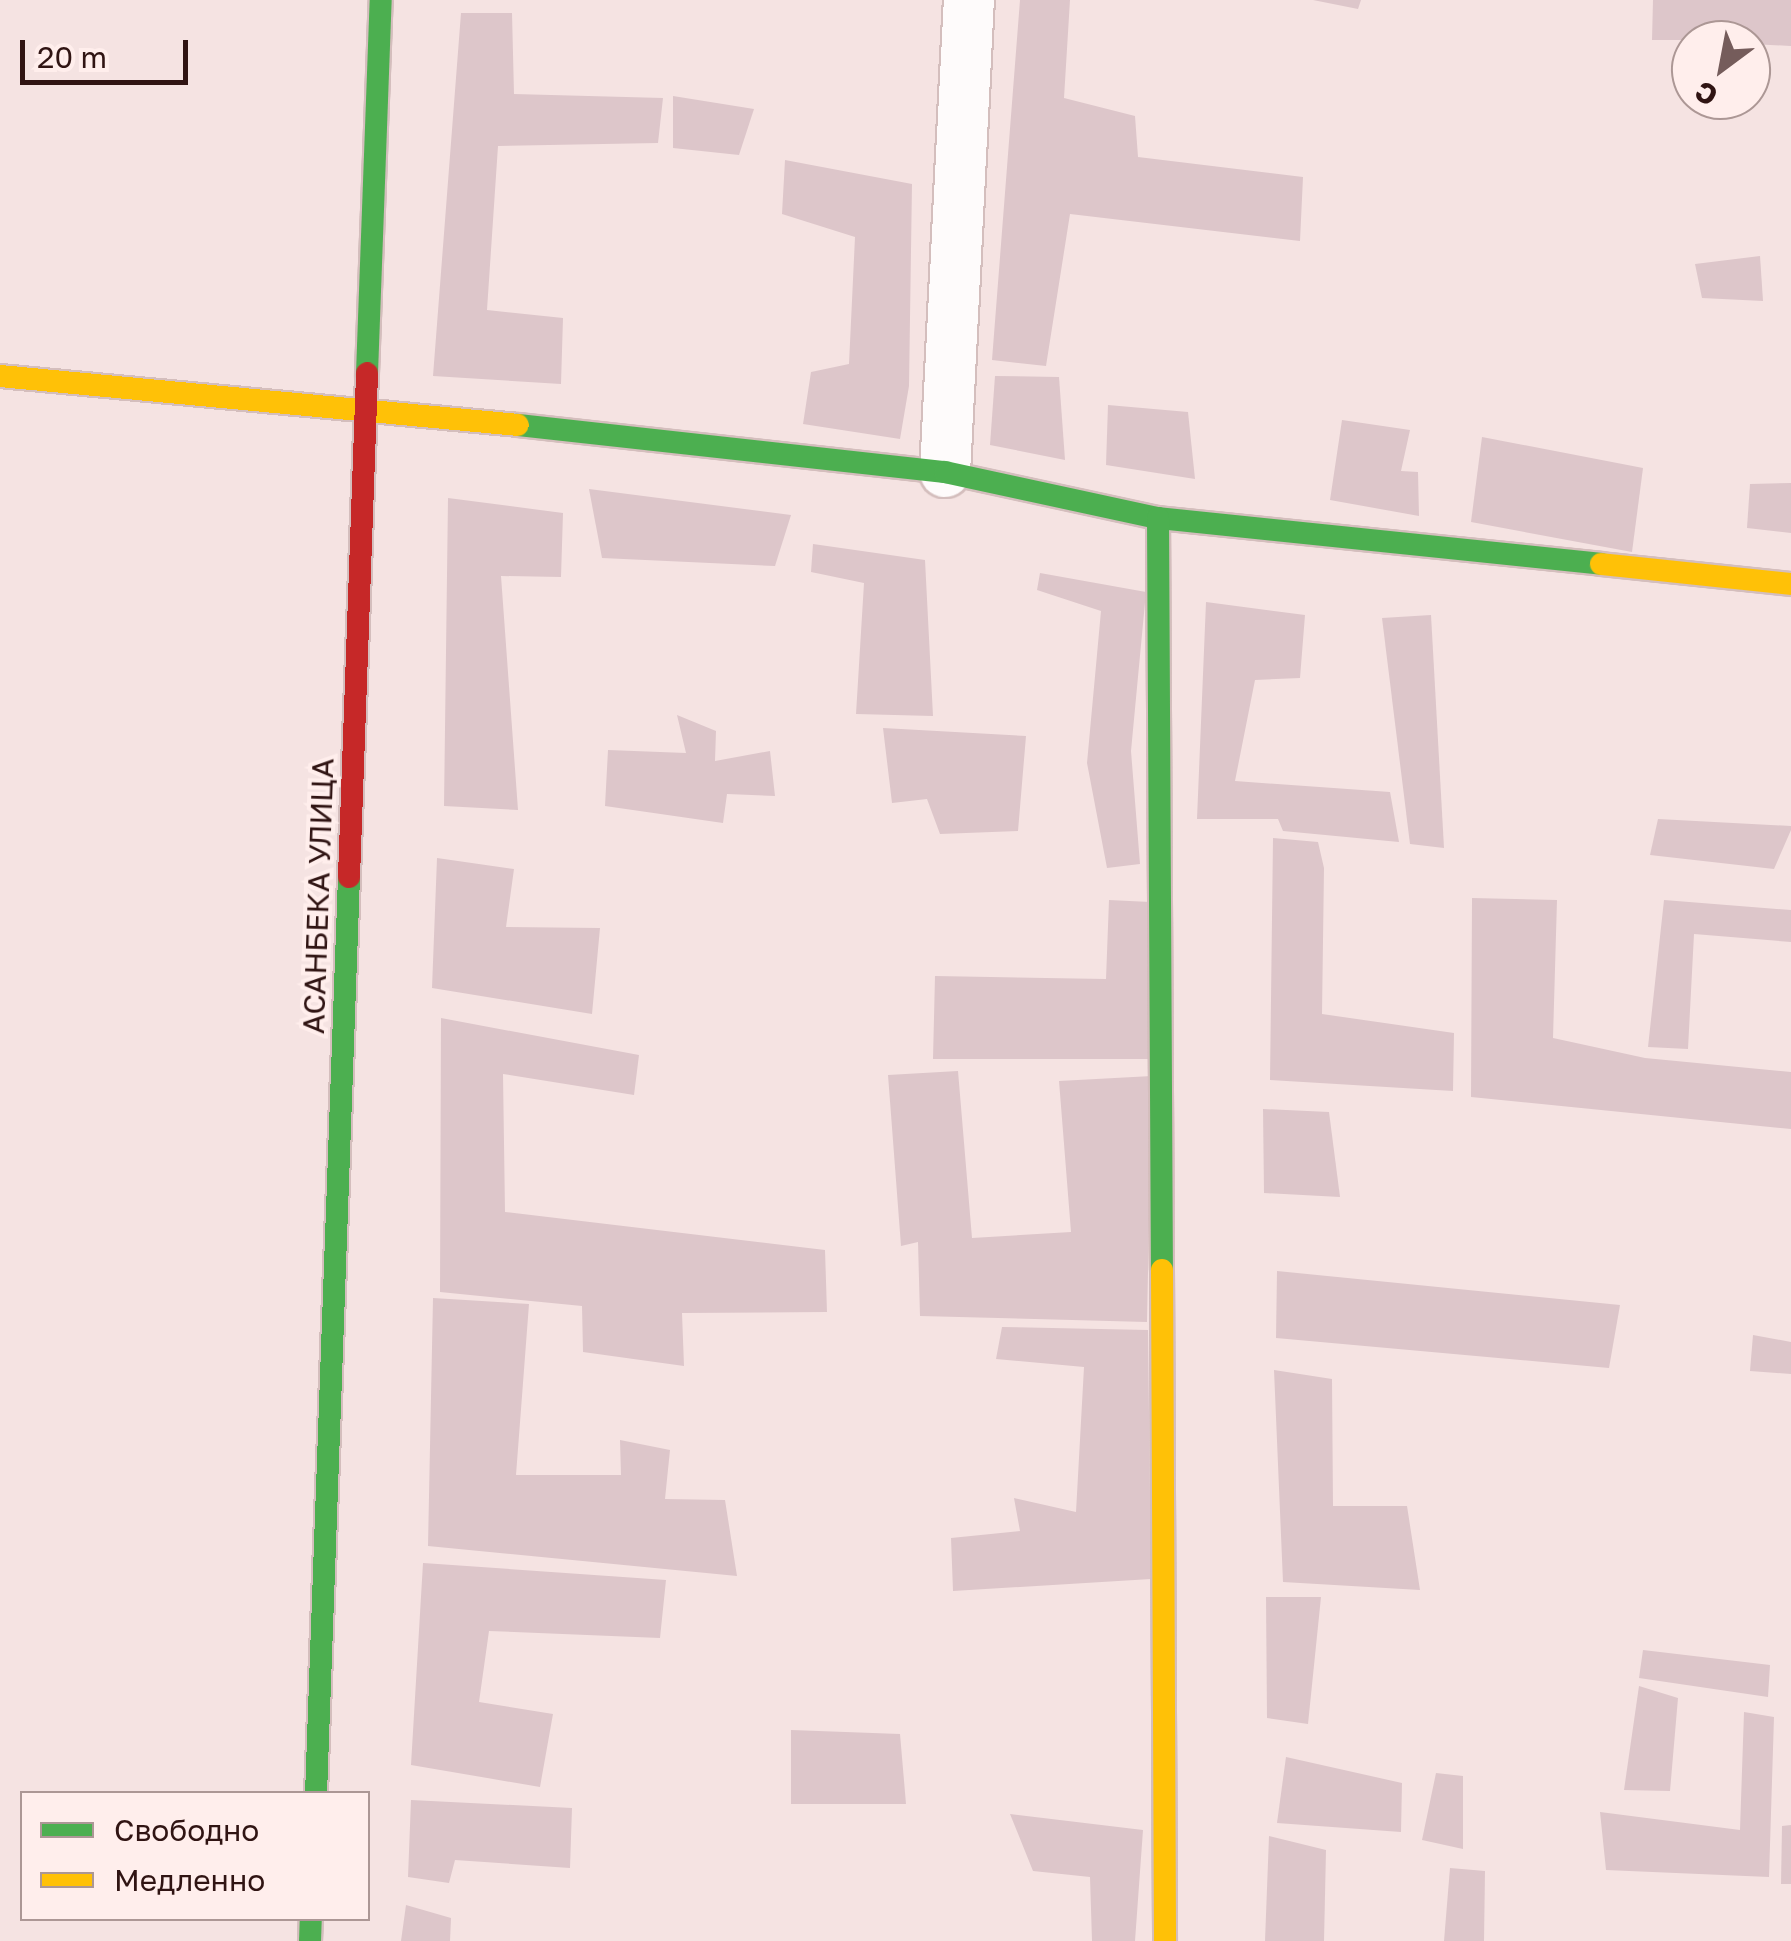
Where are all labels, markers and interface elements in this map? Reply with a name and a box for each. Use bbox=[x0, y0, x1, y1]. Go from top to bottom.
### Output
scale bar bbox=[25, 20, 192, 82]
north arrow bbox=[1671, 20, 1771, 120]
text: 20 m bbox=[37, 39, 107, 75]
text: С bbox=[1689, 75, 1723, 113]
street label: АСАНБЕКА УЛИЦА bbox=[295, 757, 341, 1035]
legend bbox=[20, 1791, 370, 1921]
text: Свободно bbox=[114, 1812, 259, 1848]
text: Медленно bbox=[114, 1862, 265, 1898]

